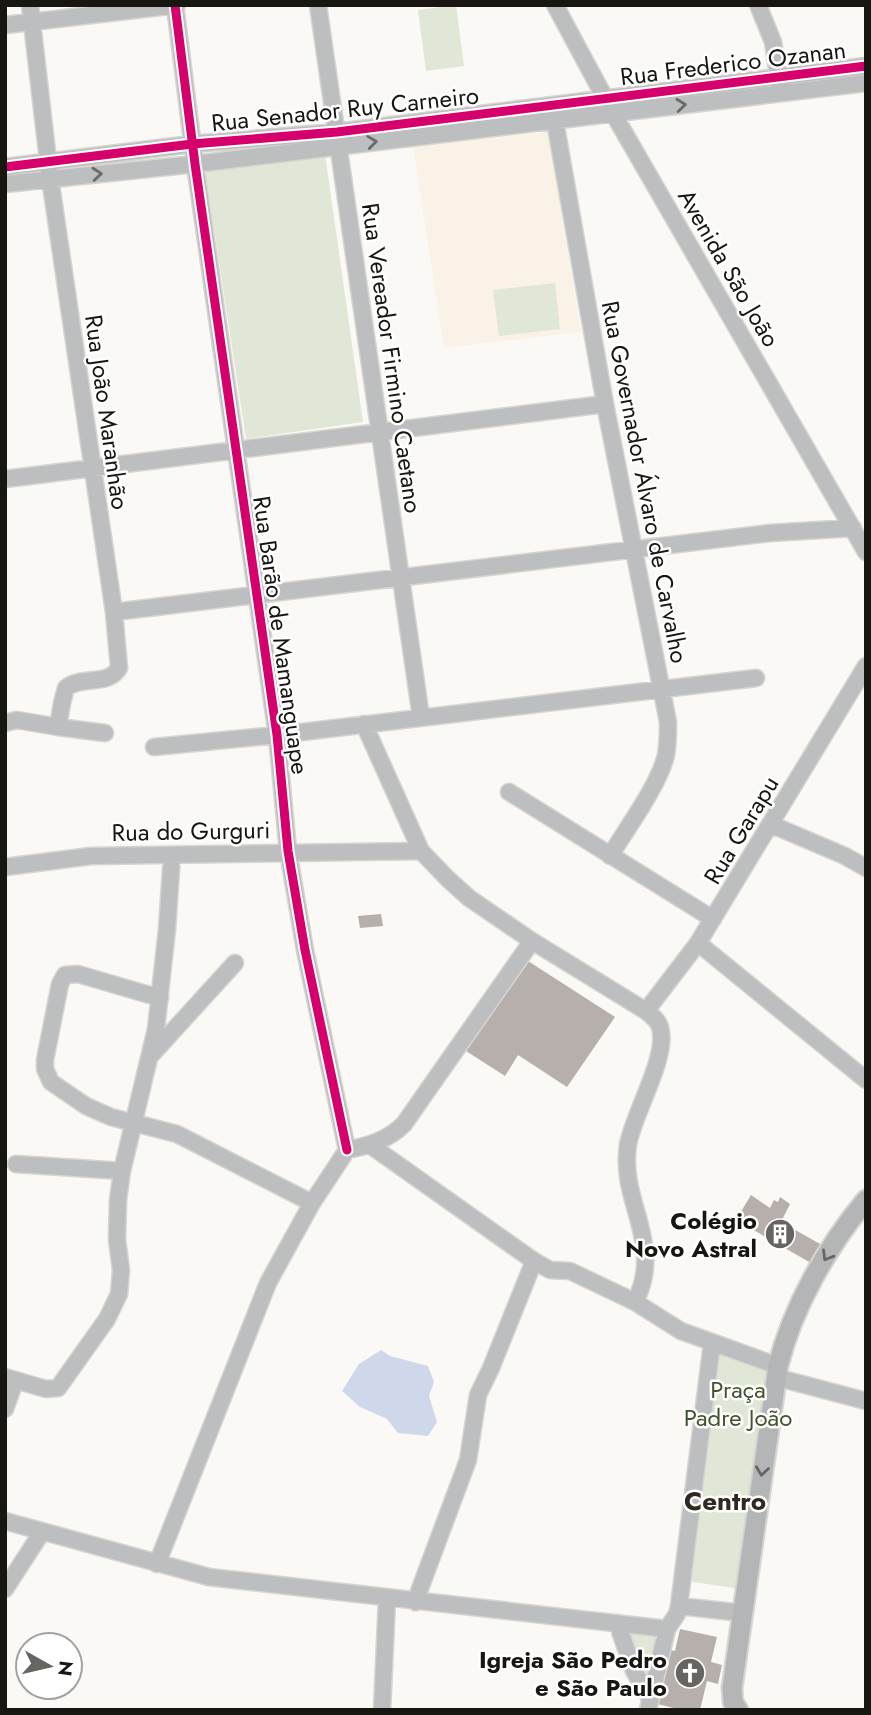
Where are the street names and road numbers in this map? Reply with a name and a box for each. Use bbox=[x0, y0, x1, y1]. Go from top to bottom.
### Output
street label: Rua Frederico Ozanan bbox=[618, 32, 848, 94]
street label: Rua Senador Ruy Carneiro bbox=[209, 78, 481, 140]
street label: Avenida São João bbox=[670, 183, 788, 353]
street label: Rua Vereador Firmino Caetano bbox=[353, 201, 431, 515]
street label: Rua Governador Álvaro de Carvalho bbox=[593, 298, 697, 666]
street label: Rua João Maranhão bbox=[76, 312, 138, 512]
street label: Rua Barão de Mamanguape bbox=[244, 494, 318, 776]
street label: Rua Garapu bbox=[695, 769, 787, 891]
street label: Rua do Gurguri bbox=[111, 812, 271, 850]

